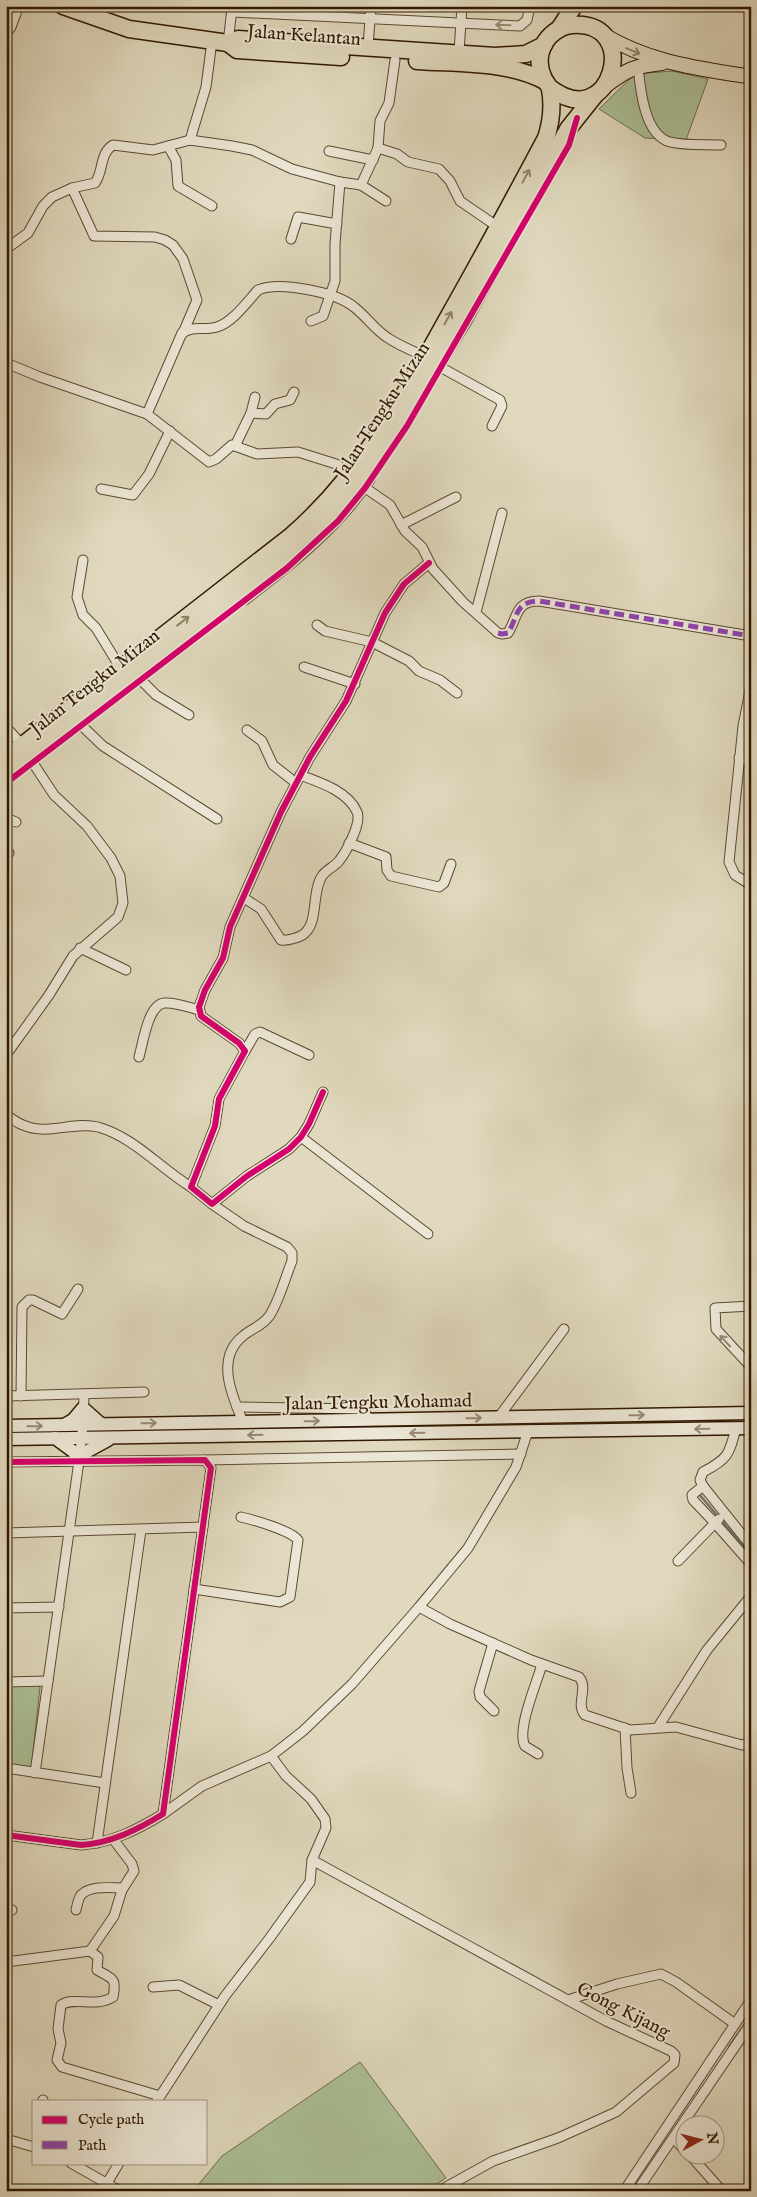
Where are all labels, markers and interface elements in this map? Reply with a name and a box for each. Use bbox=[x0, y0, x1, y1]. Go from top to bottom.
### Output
street label: Jalan Kelantan bbox=[244, 20, 362, 52]
one-way arrow bbox=[495, 21, 511, 30]
one-way arrow bbox=[625, 47, 640, 56]
one-way arrow bbox=[521, 168, 531, 183]
one-way arrow bbox=[443, 312, 453, 326]
street label: Jalan Tengku Mizan bbox=[328, 338, 436, 486]
one-way arrow bbox=[176, 615, 189, 626]
street label: Jalan Tengku Mizan bbox=[24, 624, 165, 742]
one-way arrow bbox=[719, 1334, 731, 1347]
street label: Jalan Tengku Mohamad bbox=[282, 1389, 473, 1417]
one-way arrow bbox=[628, 1410, 645, 1420]
one-way arrow bbox=[466, 1413, 482, 1423]
one-way arrow bbox=[304, 1416, 320, 1426]
one-way arrow bbox=[141, 1419, 157, 1428]
one-way arrow bbox=[27, 1421, 43, 1430]
one-way arrow bbox=[694, 1424, 710, 1434]
one-way arrow bbox=[409, 1428, 426, 1438]
one-way arrow bbox=[247, 1431, 263, 1440]
street label: Gong Kijang bbox=[572, 1977, 674, 2045]
legend bbox=[32, 2100, 208, 2164]
text: Cycle path bbox=[78, 2110, 144, 2129]
north arrow bbox=[674, 2114, 724, 2164]
text: N bbox=[702, 2130, 722, 2146]
text: Path bbox=[78, 2136, 106, 2155]

